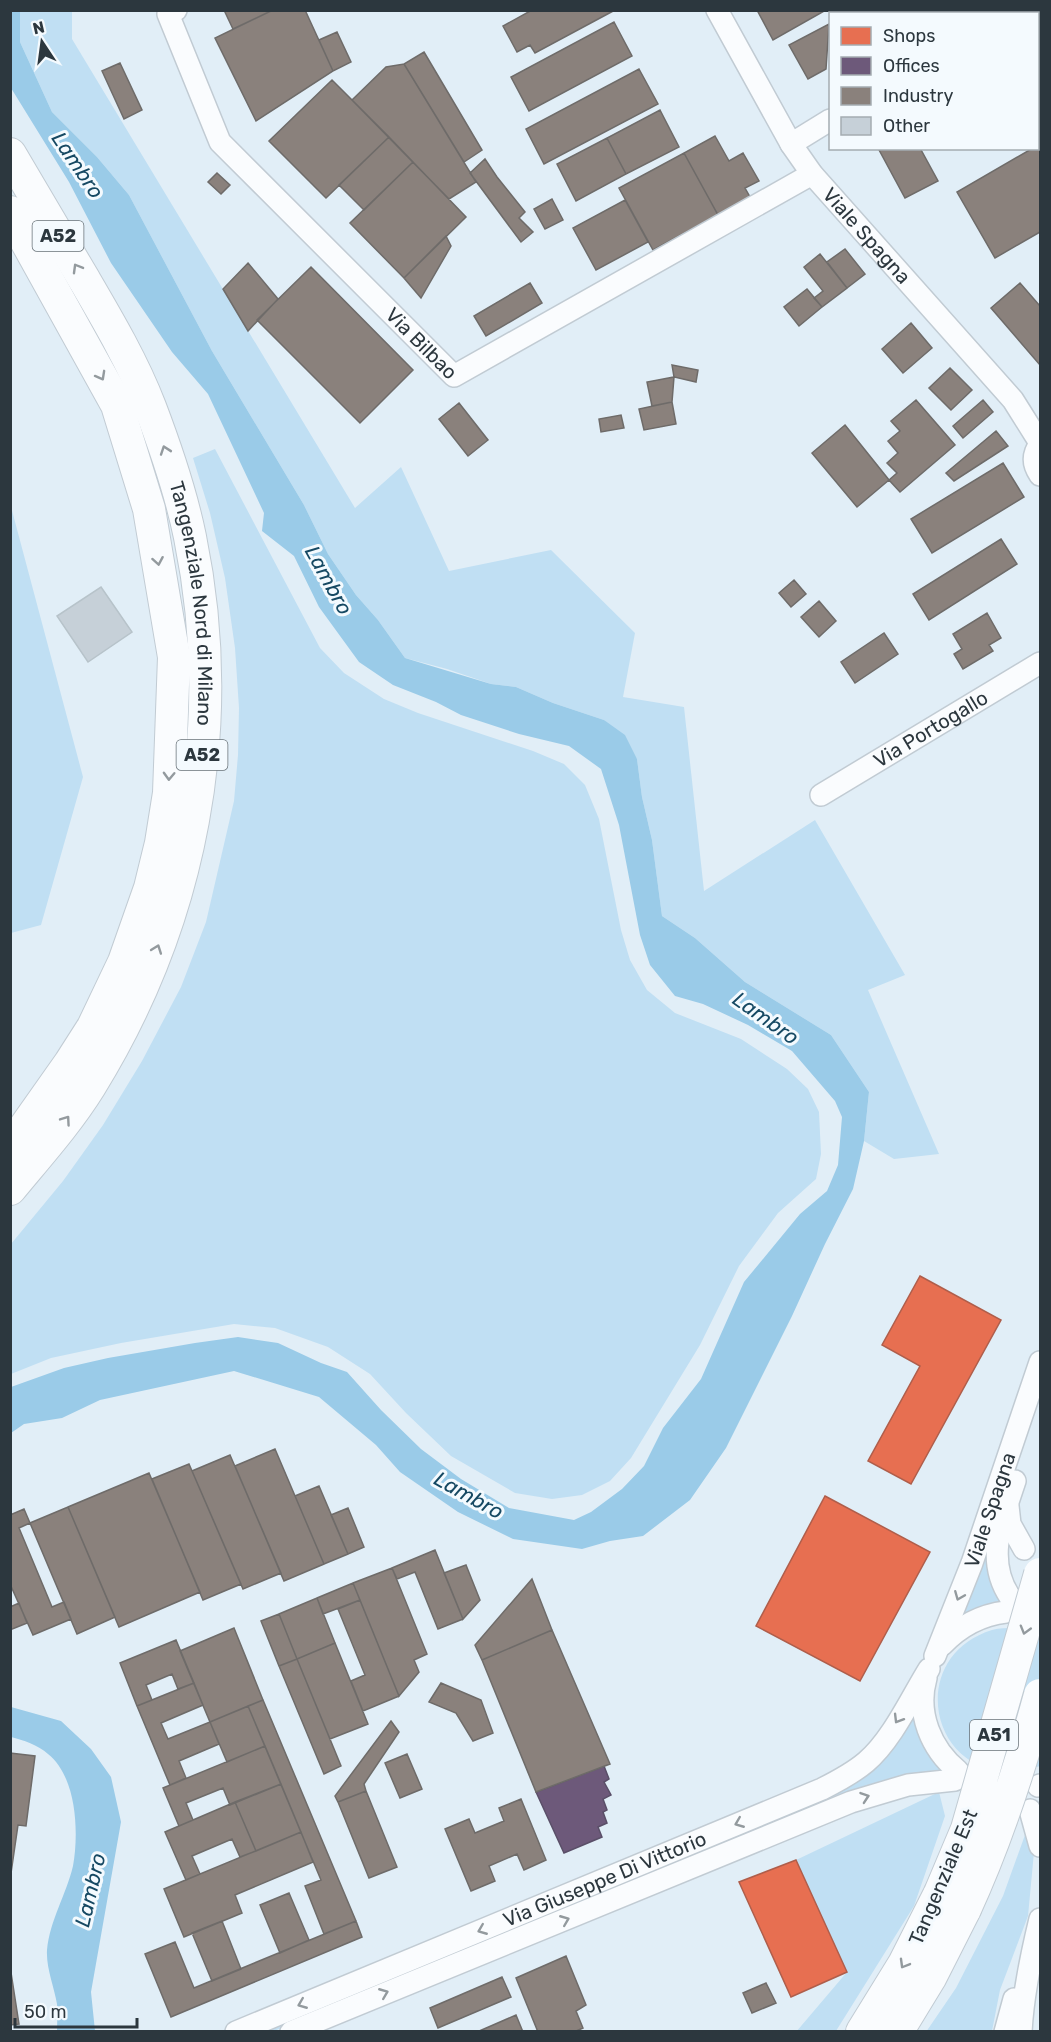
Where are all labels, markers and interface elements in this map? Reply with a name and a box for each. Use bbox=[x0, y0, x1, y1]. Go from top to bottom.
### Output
north arrow bbox=[12, 12, 72, 72]
legend bbox=[829, 12, 1039, 150]
text: N bbox=[31, 17, 46, 38]
text: Shops bbox=[883, 25, 935, 47]
text: Offices bbox=[883, 55, 940, 77]
text: Industry bbox=[883, 85, 953, 107]
text: Other bbox=[883, 115, 930, 137]
water label: Lambro bbox=[47, 127, 109, 203]
street label: Viale Spagna bbox=[818, 183, 916, 288]
road number: A52 bbox=[32, 221, 84, 251]
one-way arrow bbox=[73, 264, 84, 274]
street label: Via Bilbao bbox=[381, 303, 462, 384]
one-way arrow bbox=[94, 370, 106, 380]
one-way arrow bbox=[159, 445, 172, 456]
street label: Tangenziale Nord di Milano bbox=[164, 478, 217, 726]
water label: Lambro bbox=[300, 541, 358, 619]
one-way arrow bbox=[151, 556, 164, 566]
street label: Via Portogallo bbox=[869, 685, 992, 773]
road number: A52 bbox=[176, 740, 228, 770]
one-way arrow bbox=[163, 771, 176, 780]
one-way arrow bbox=[150, 944, 163, 955]
water label: Lambro bbox=[728, 986, 804, 1050]
one-way arrow bbox=[59, 1116, 70, 1127]
street label: Viale Spagna bbox=[959, 1449, 1021, 1571]
water label: Lambro bbox=[430, 1466, 508, 1524]
one-way arrow bbox=[954, 1589, 966, 1600]
one-way arrow bbox=[1019, 1625, 1032, 1635]
one-way arrow bbox=[894, 1713, 906, 1723]
road number: A51 bbox=[970, 1720, 1018, 1750]
one-way arrow bbox=[859, 1792, 870, 1805]
street label: Tangenziale Est bbox=[904, 1805, 983, 1949]
one-way arrow bbox=[735, 1816, 746, 1828]
street label: Via Giuseppe Di Vittorio bbox=[499, 1826, 710, 1932]
water label: Lambro bbox=[69, 1851, 111, 1929]
one-way arrow bbox=[559, 1915, 570, 1927]
one-way arrow bbox=[477, 1923, 488, 1935]
one-way arrow bbox=[900, 1958, 911, 1968]
one-way arrow bbox=[378, 1988, 389, 2000]
scale bar bbox=[15, 1991, 136, 2029]
one-way arrow bbox=[297, 1997, 308, 2009]
text: 50 m bbox=[24, 2001, 67, 2023]

